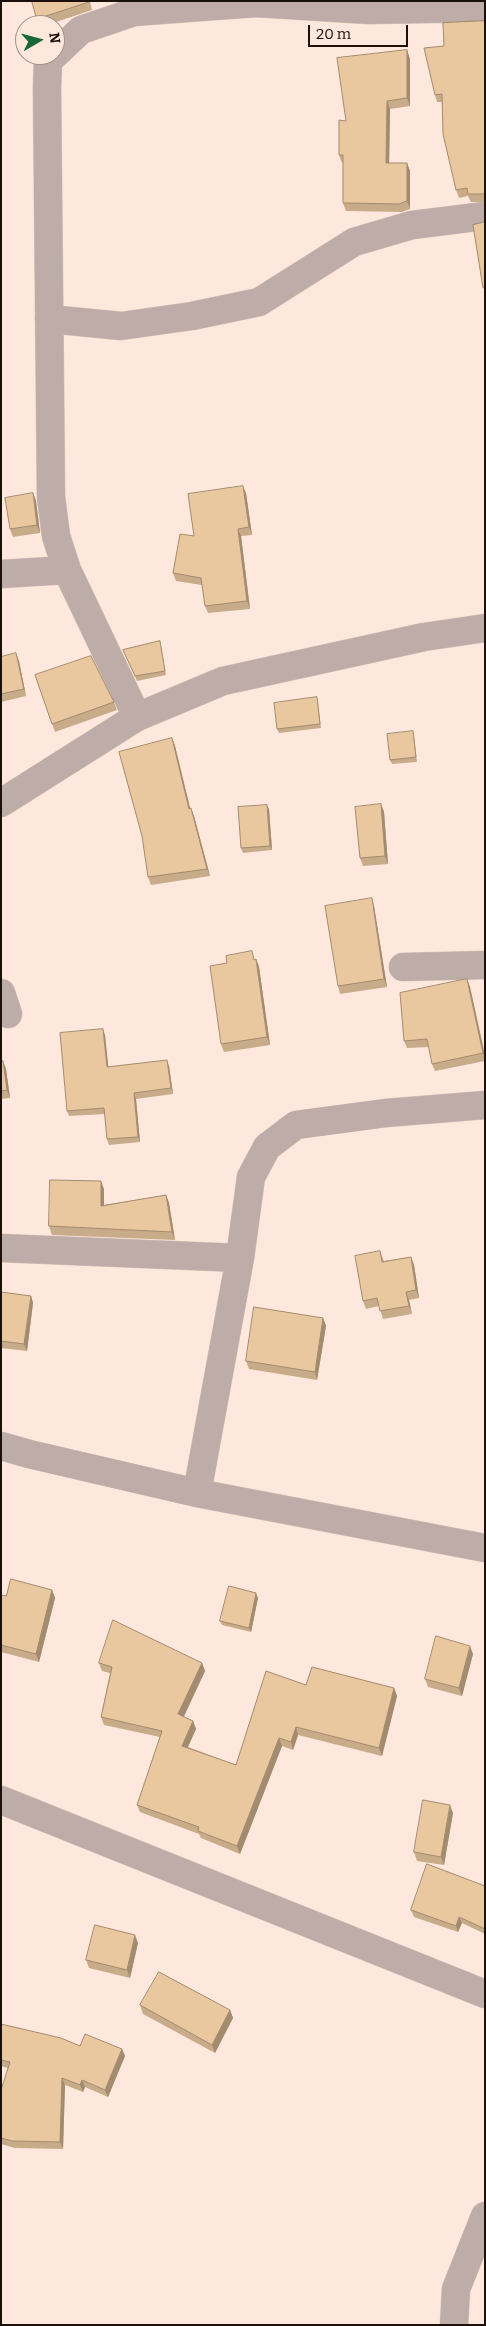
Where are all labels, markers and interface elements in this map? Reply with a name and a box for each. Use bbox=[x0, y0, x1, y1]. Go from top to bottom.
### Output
north arrow bbox=[15, 15, 65, 65]
scale bar bbox=[311, 15, 411, 47]
text: 20 m bbox=[316, 25, 351, 43]
text: N bbox=[45, 31, 64, 45]

